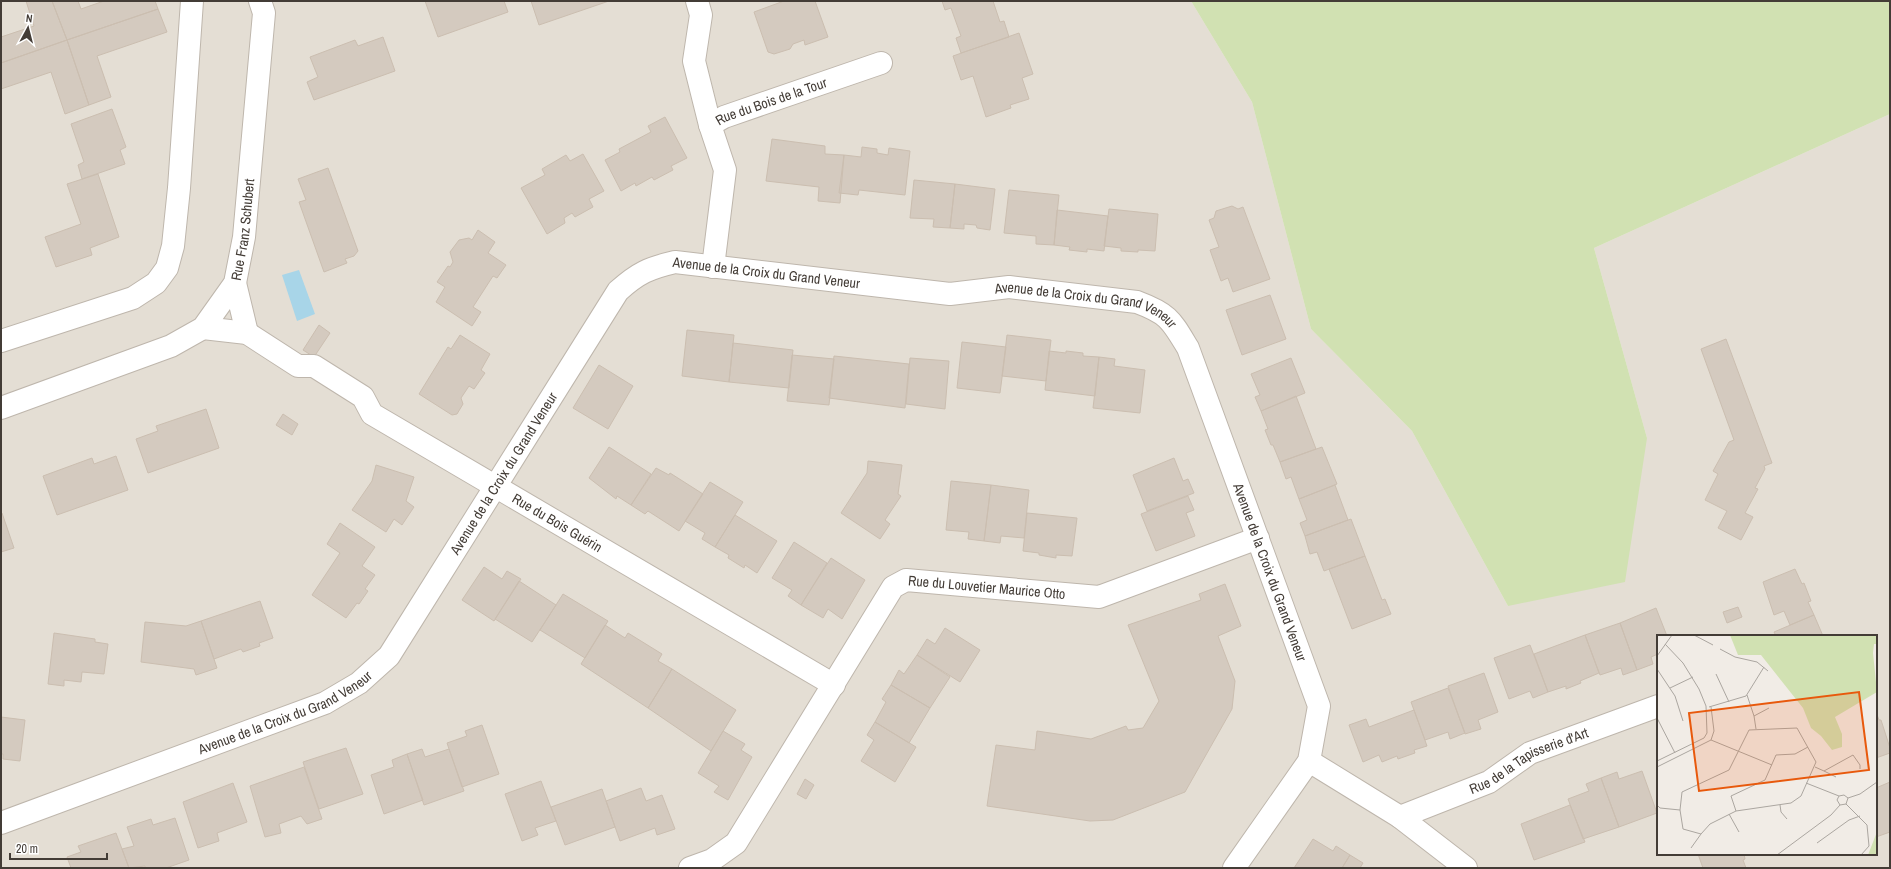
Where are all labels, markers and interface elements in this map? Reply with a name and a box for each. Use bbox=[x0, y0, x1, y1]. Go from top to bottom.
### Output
north arrow bbox=[8, 8, 48, 48]
text: N bbox=[25, 11, 33, 25]
street label: Rue du Bois de la Tour bbox=[712, 73, 829, 129]
street label: Rue Franz Schubert bbox=[227, 178, 258, 282]
street label: Avenue de la Croix du Grand Veneur bbox=[671, 253, 861, 292]
street label: Avenue de la Croix du Grand Veneur bbox=[993, 278, 1181, 332]
street label: Avenue de la Croix du Grand Veneur bbox=[445, 389, 561, 559]
street label: Avenue de la Croix du Grand Veneur bbox=[1229, 480, 1311, 664]
street label: Rue du Bois Guérin bbox=[509, 489, 606, 556]
street label: Rue du Louvetier Maurice Otto bbox=[907, 571, 1066, 603]
inset map bbox=[1657, 635, 1877, 855]
street label: Avenue de la Croix du Grand Veneur bbox=[195, 667, 376, 759]
street label: Rue de la Tapisserie d'Art bbox=[1467, 723, 1591, 798]
scale bar bbox=[10, 835, 107, 861]
text: 20 m bbox=[16, 841, 38, 857]

